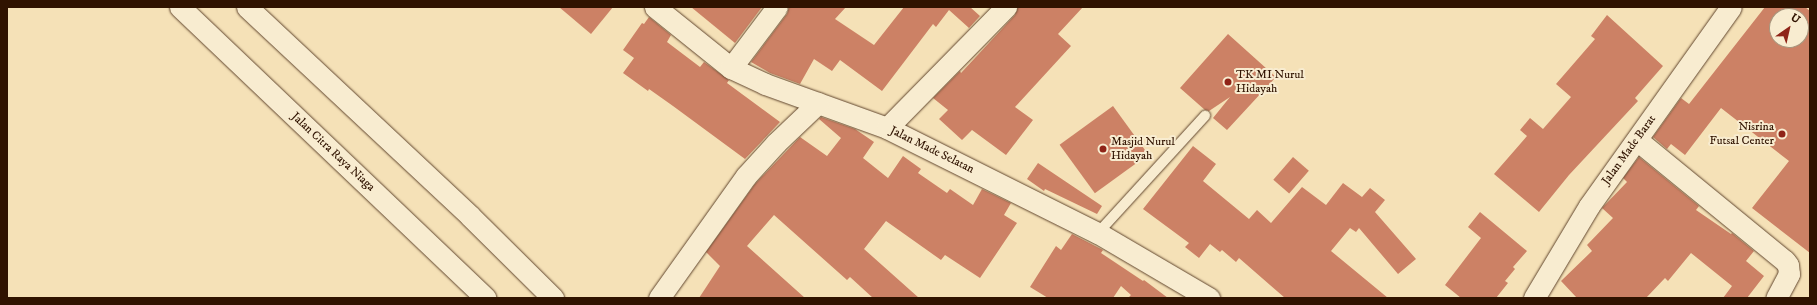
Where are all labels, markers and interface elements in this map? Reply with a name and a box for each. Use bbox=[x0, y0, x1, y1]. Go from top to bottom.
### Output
north arrow bbox=[1769, 8, 1809, 48]
text: U bbox=[1788, 11, 1803, 27]
place label: TK MI Nurul Hidayah bbox=[1236, 68, 1304, 96]
marker: TK MI Nurul Hidayah bbox=[1223, 77, 1233, 87]
street label: Jalan Citra Raya Niaga bbox=[288, 110, 378, 194]
street label: Jalan Made Barat bbox=[1599, 112, 1659, 188]
place label: Nisrina Futsal Center bbox=[1710, 120, 1774, 148]
street label: Jalan Made Selatan bbox=[888, 123, 976, 177]
marker: Nisrina Futsal Center bbox=[1777, 129, 1787, 139]
place label: Masjid Nurul Hidayah bbox=[1111, 135, 1175, 163]
marker: Masjid Nurul Hidayah bbox=[1098, 144, 1108, 154]

